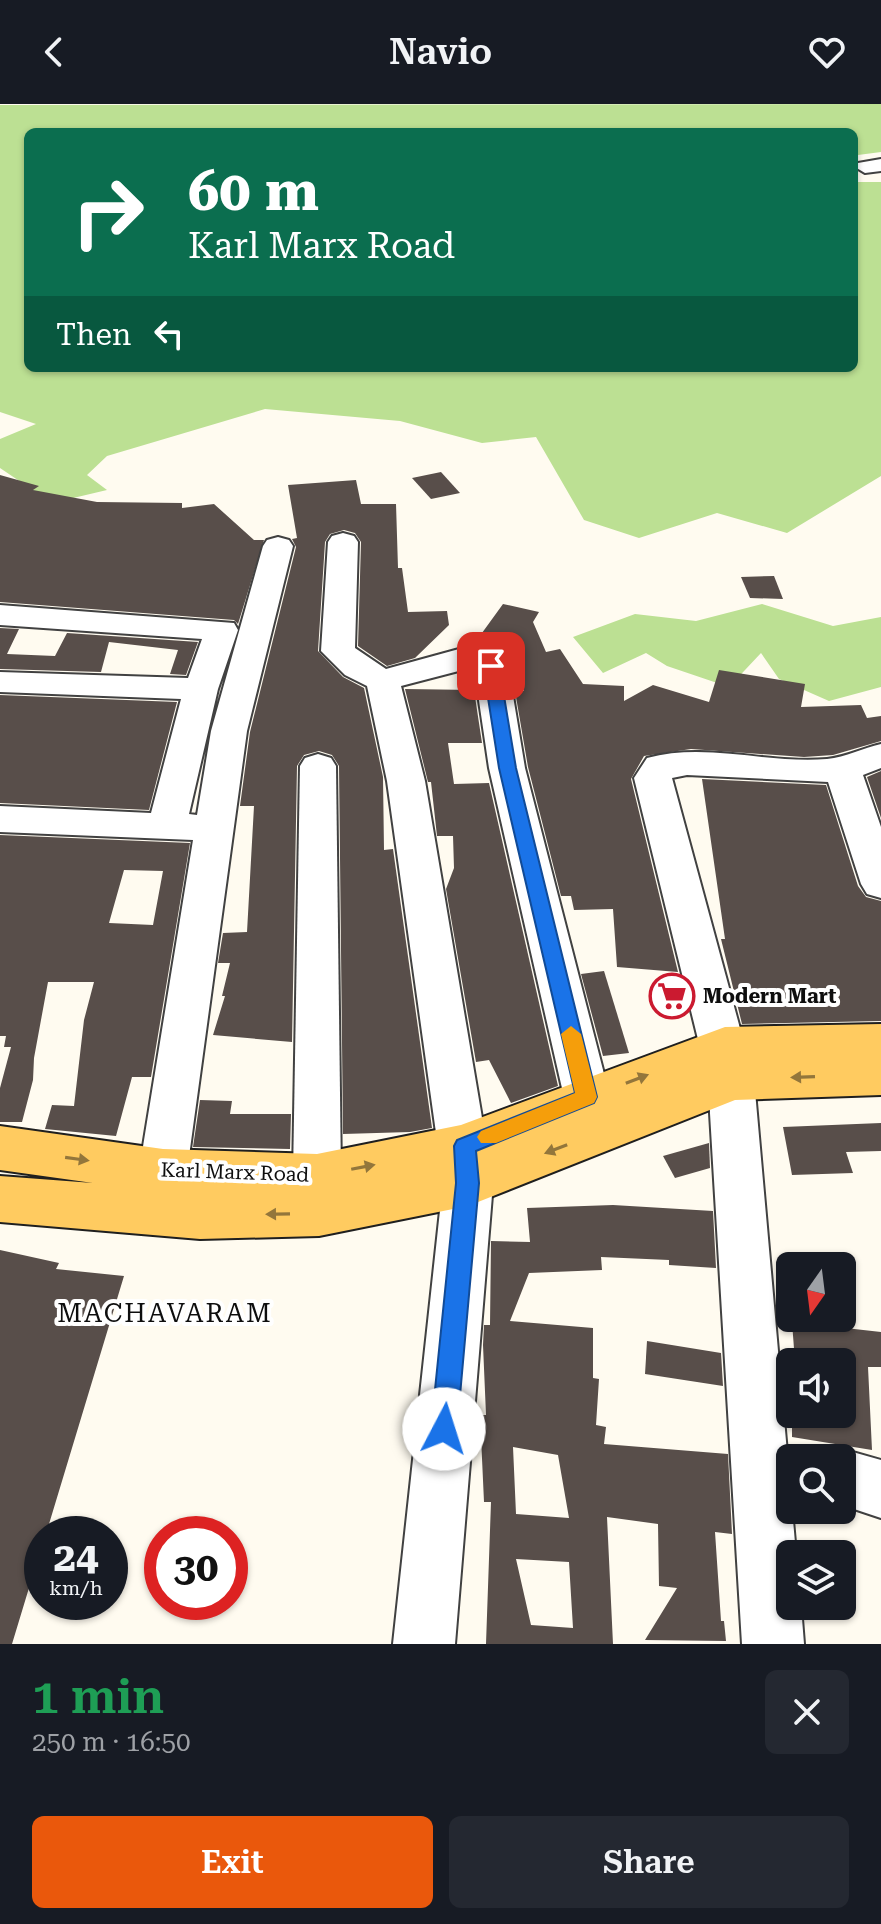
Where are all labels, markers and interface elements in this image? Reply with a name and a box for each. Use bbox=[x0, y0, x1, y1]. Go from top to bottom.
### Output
icon: back bbox=[32, 30, 76, 74]
icon: heart bbox=[805, 30, 849, 74]
text: Navio bbox=[389, 31, 492, 73]
text: 60 m bbox=[188, 158, 319, 224]
icon: right bbox=[56, 160, 160, 264]
text: Karl Marx Road bbox=[188, 225, 455, 267]
icon: left bbox=[147, 312, 191, 356]
text: Then bbox=[56, 317, 131, 352]
pin bbox=[457, 632, 525, 700]
icon: arrive bbox=[469, 644, 513, 688]
supermarket icon: Modern Mart bbox=[648, 972, 696, 1020]
place label: Modern Mart bbox=[703, 984, 836, 1008]
one-way arrow bbox=[790, 1071, 815, 1084]
one-way arrow bbox=[625, 1072, 649, 1085]
one-way arrow bbox=[544, 1143, 568, 1156]
one-way arrow bbox=[65, 1153, 90, 1166]
street label: Karl Marx Road bbox=[160, 1157, 310, 1187]
one-way arrow bbox=[351, 1160, 376, 1172]
one-way arrow bbox=[265, 1208, 290, 1220]
north arrow bbox=[776, 1252, 856, 1332]
map controls bbox=[776, 1252, 856, 1620]
district label: MACHAVARAM bbox=[57, 1298, 273, 1328]
button: sound bbox=[776, 1348, 856, 1428]
position arrow bbox=[402, 1387, 486, 1471]
button: search bbox=[776, 1444, 856, 1524]
speed limit sign: 30 bbox=[144, 1516, 248, 1620]
text: 24 bbox=[54, 1534, 98, 1581]
button: layers bbox=[776, 1540, 856, 1620]
text: km/h bbox=[49, 1576, 103, 1600]
text: 1 min bbox=[32, 1669, 164, 1725]
button: close bbox=[765, 1670, 849, 1754]
text: 250 m · 16:50 bbox=[32, 1727, 191, 1757]
button: Exit bbox=[32, 1816, 433, 1908]
button: Share bbox=[449, 1816, 849, 1908]

